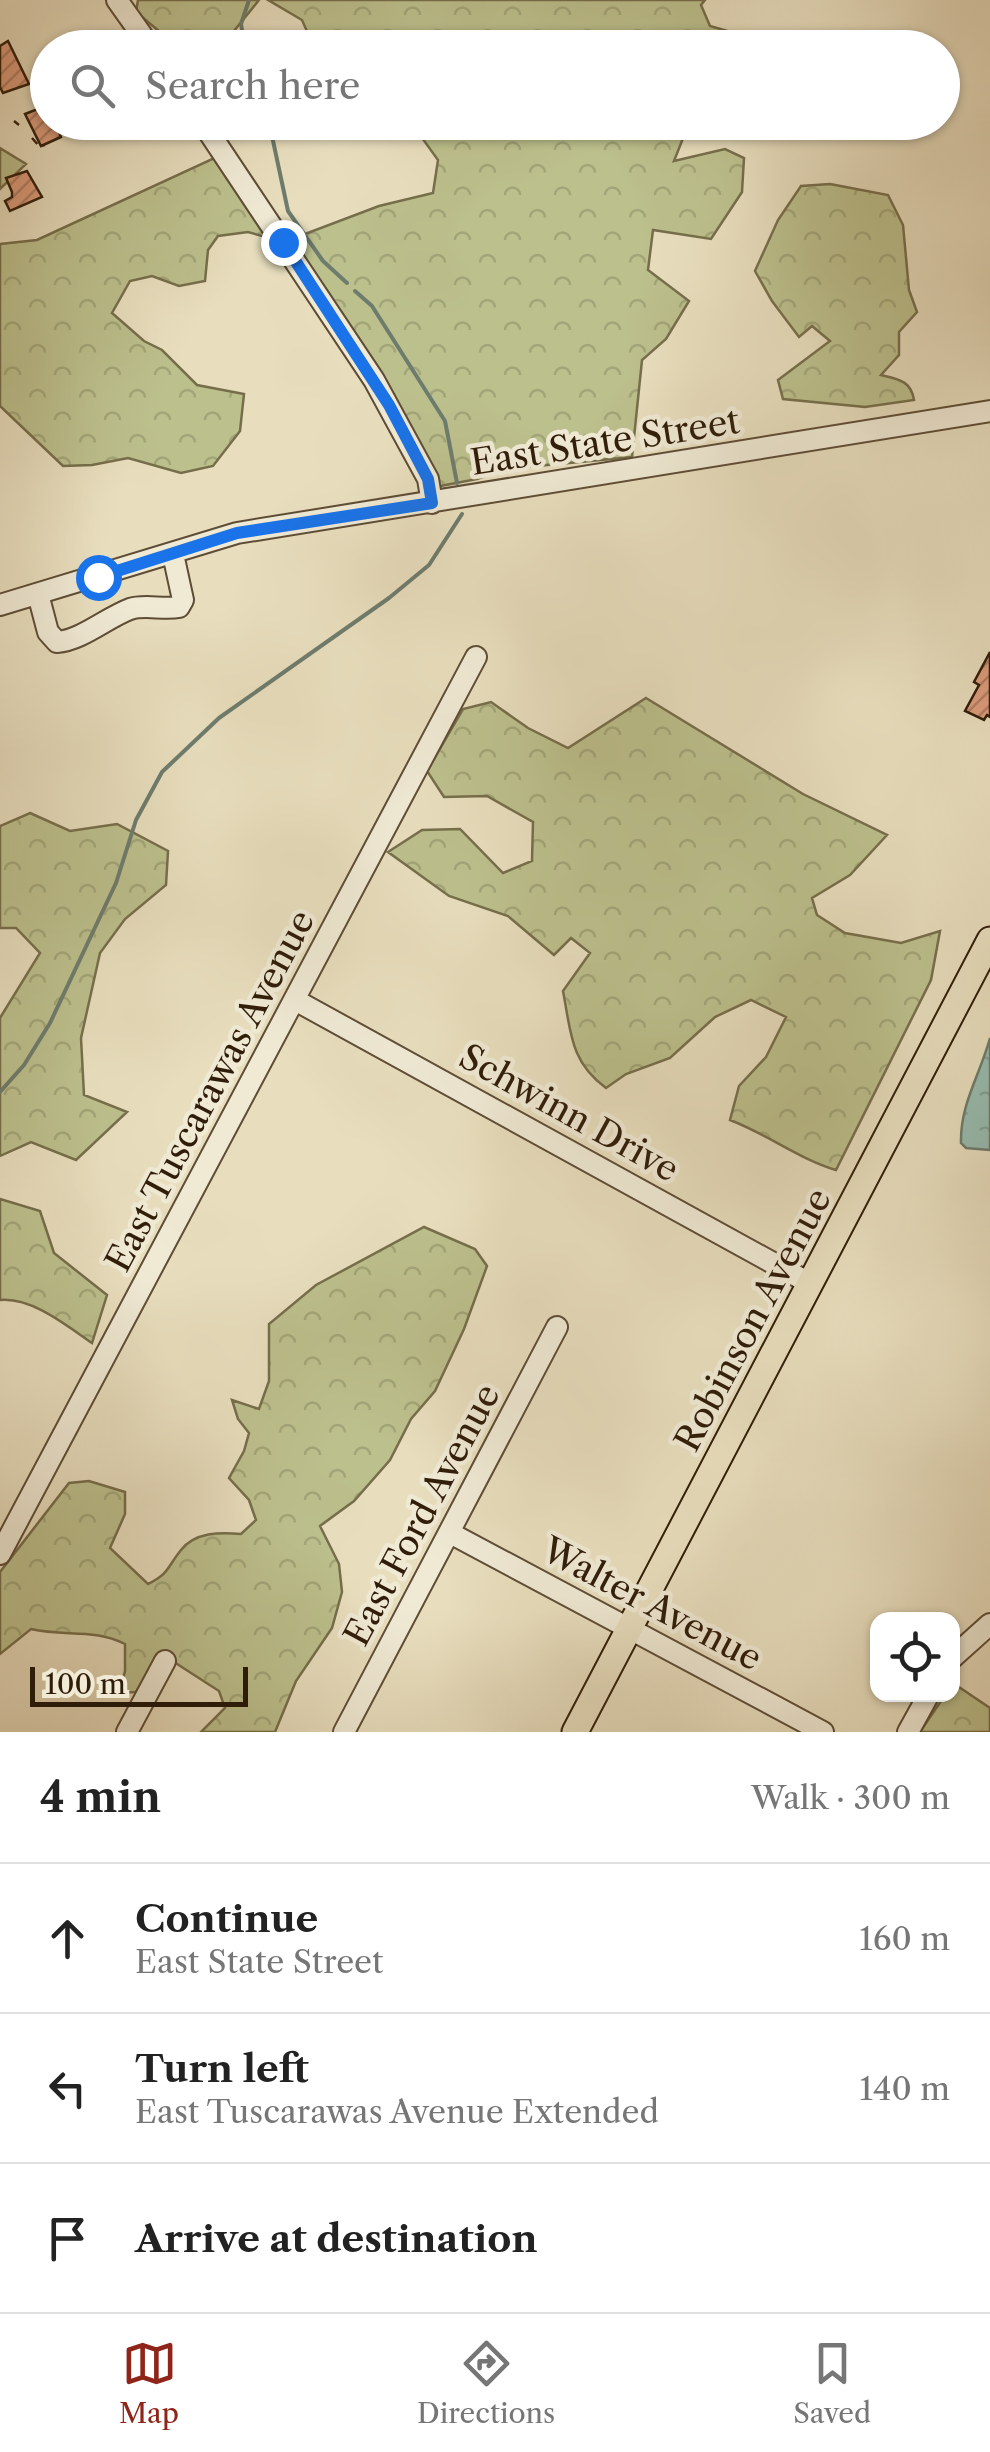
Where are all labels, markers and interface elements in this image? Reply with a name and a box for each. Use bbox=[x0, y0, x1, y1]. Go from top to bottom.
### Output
search box bbox=[30, 30, 960, 140]
icon: search bbox=[65, 58, 120, 113]
text: Search here bbox=[145, 62, 360, 109]
route end bbox=[261, 220, 307, 266]
street label: East State Street bbox=[467, 399, 743, 484]
route start bbox=[76, 555, 122, 601]
street label: East Tuscarawas Avenue bbox=[96, 903, 323, 1279]
street label: Schwinn Drive bbox=[452, 1035, 686, 1191]
street label: Robinson Avenue bbox=[665, 1181, 840, 1459]
street label: East Ford Avenue bbox=[335, 1377, 509, 1653]
street label: Walter Avenue bbox=[534, 1527, 769, 1679]
map controls bbox=[870, 1612, 960, 1702]
button: locate bbox=[870, 1612, 960, 1702]
scale bar bbox=[30, 1662, 248, 1706]
text: 100 m bbox=[45, 1667, 126, 1701]
text: 4 min bbox=[40, 1771, 161, 1823]
text: Walk · 300 m bbox=[751, 1778, 950, 1817]
text: Continue bbox=[135, 1895, 318, 1942]
icon: ahead bbox=[40, 1911, 95, 1966]
text: 160 m bbox=[859, 1919, 950, 1958]
text: East State Street bbox=[135, 1942, 383, 1981]
text: Turn left bbox=[135, 2045, 309, 2092]
icon: left bbox=[40, 2061, 95, 2116]
text: 140 m bbox=[859, 2069, 950, 2108]
text: East Tuscarawas Avenue Extended bbox=[135, 2092, 659, 2131]
icon: arrive bbox=[40, 2211, 95, 2266]
text: Arrive at destination bbox=[135, 2215, 538, 2262]
tab: Map bbox=[119, 2336, 179, 2430]
tab: Directions bbox=[417, 2336, 555, 2430]
tab: Saved bbox=[793, 2336, 871, 2430]

